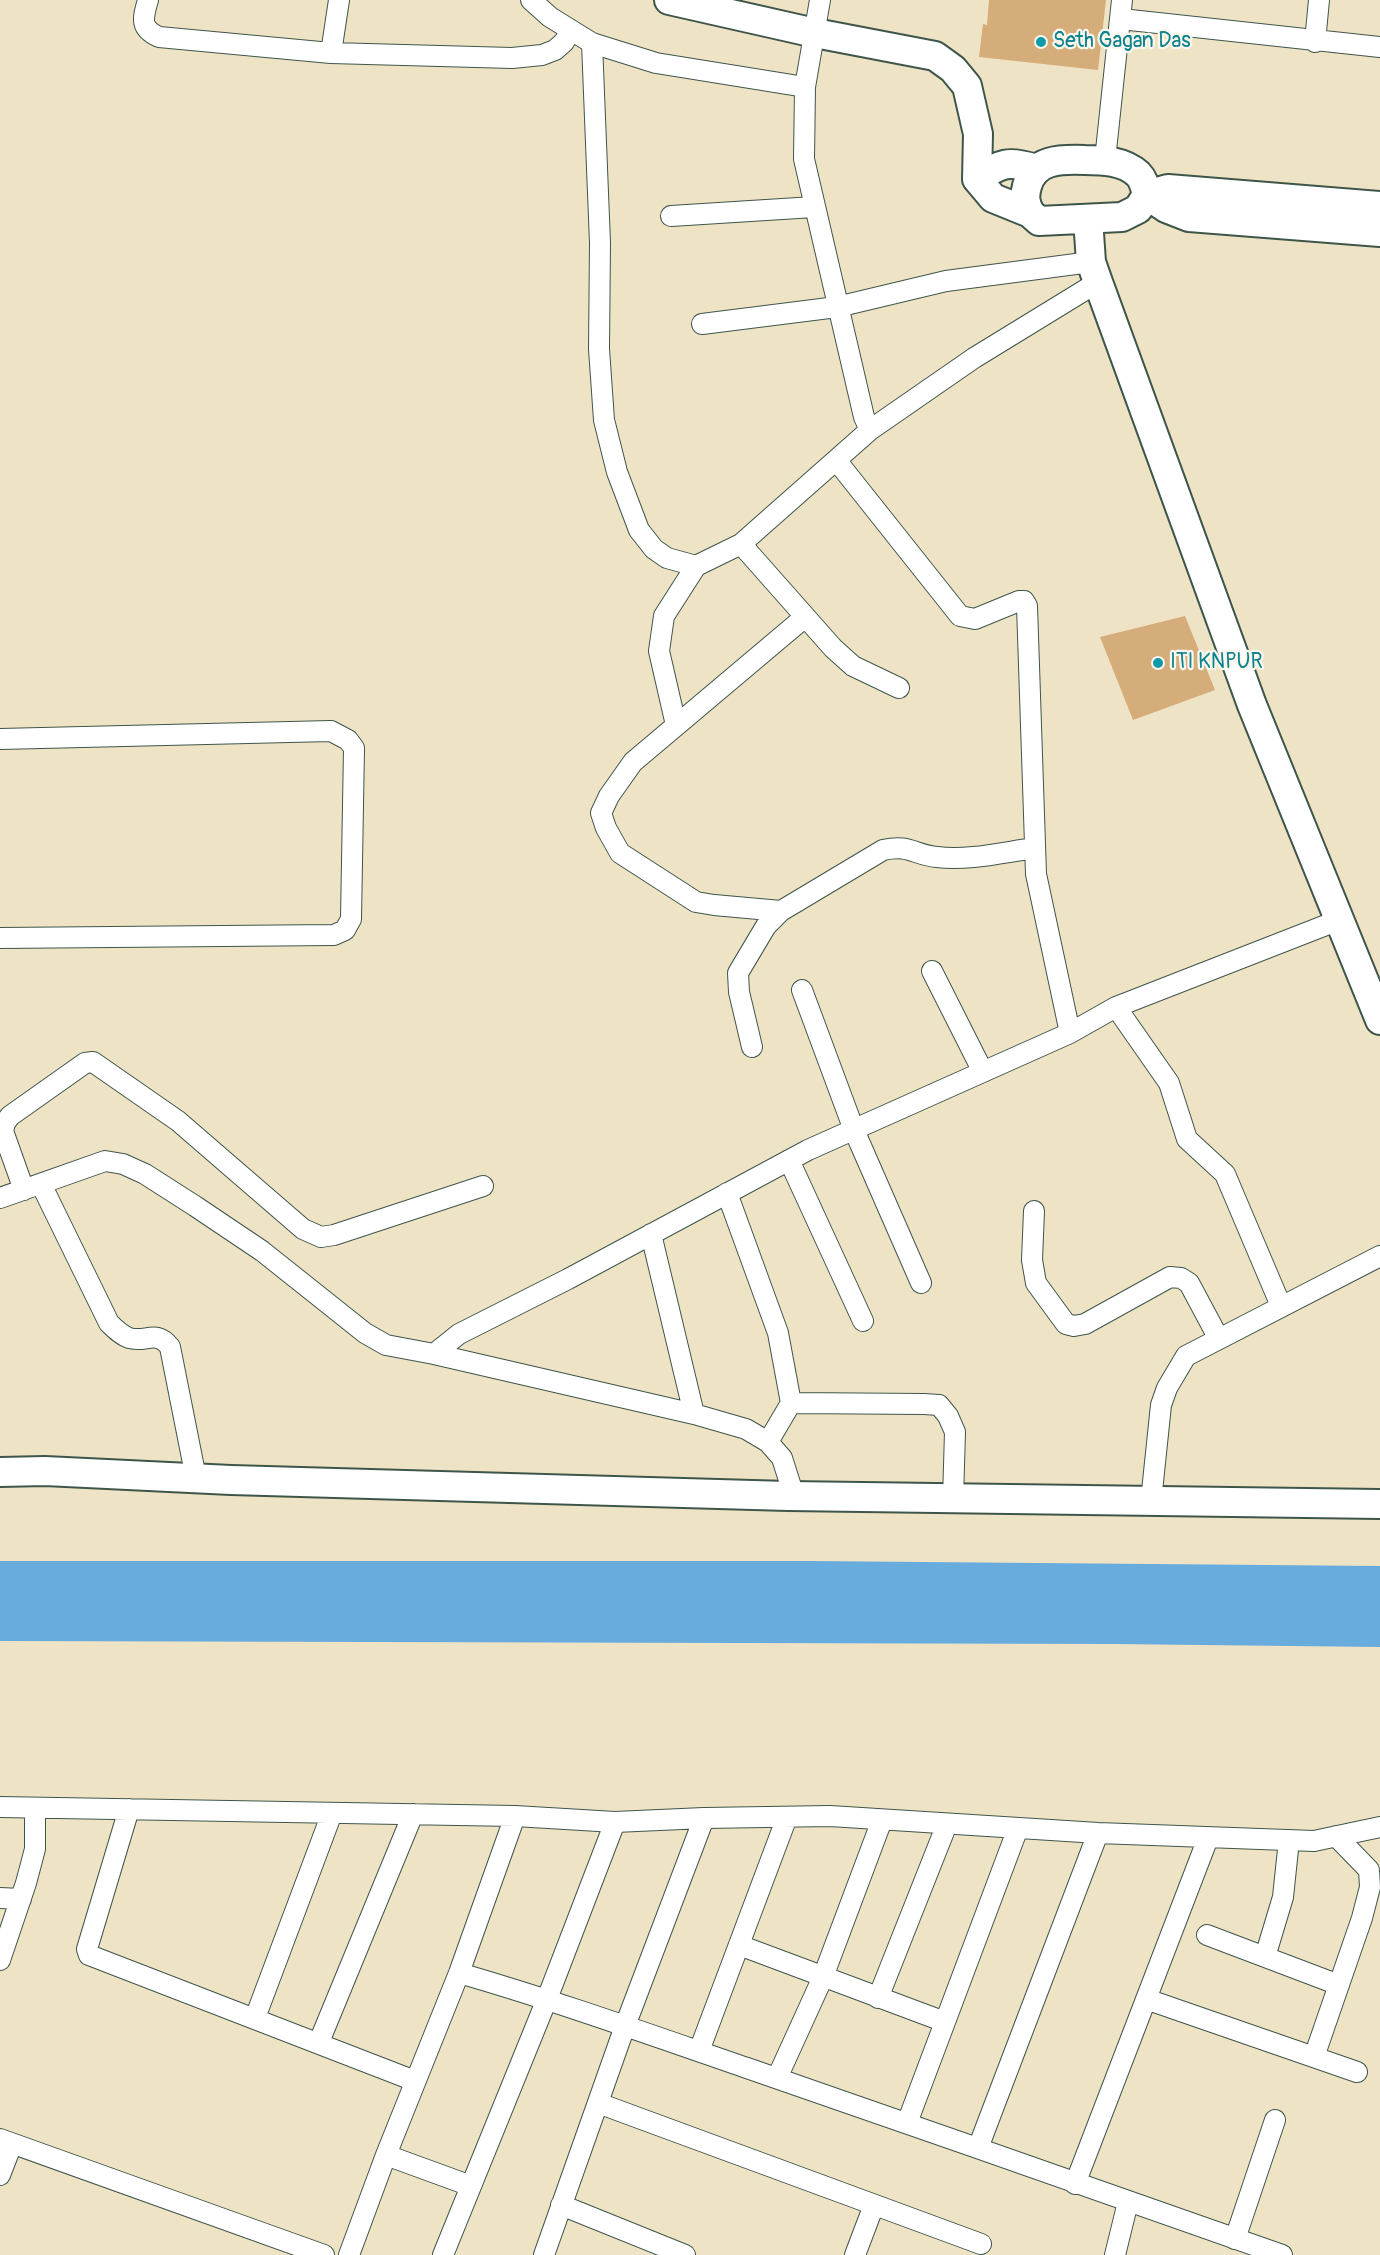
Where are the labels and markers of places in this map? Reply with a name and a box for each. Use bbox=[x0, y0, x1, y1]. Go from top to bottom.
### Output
place label: Seth Gagan Das bbox=[1053, 29, 1191, 55]
marker: Seth Gagan Das bbox=[1034, 35, 1048, 49]
place label: ITI KNPUR bbox=[1170, 650, 1263, 676]
marker: ITI KNPUR bbox=[1151, 656, 1165, 670]

